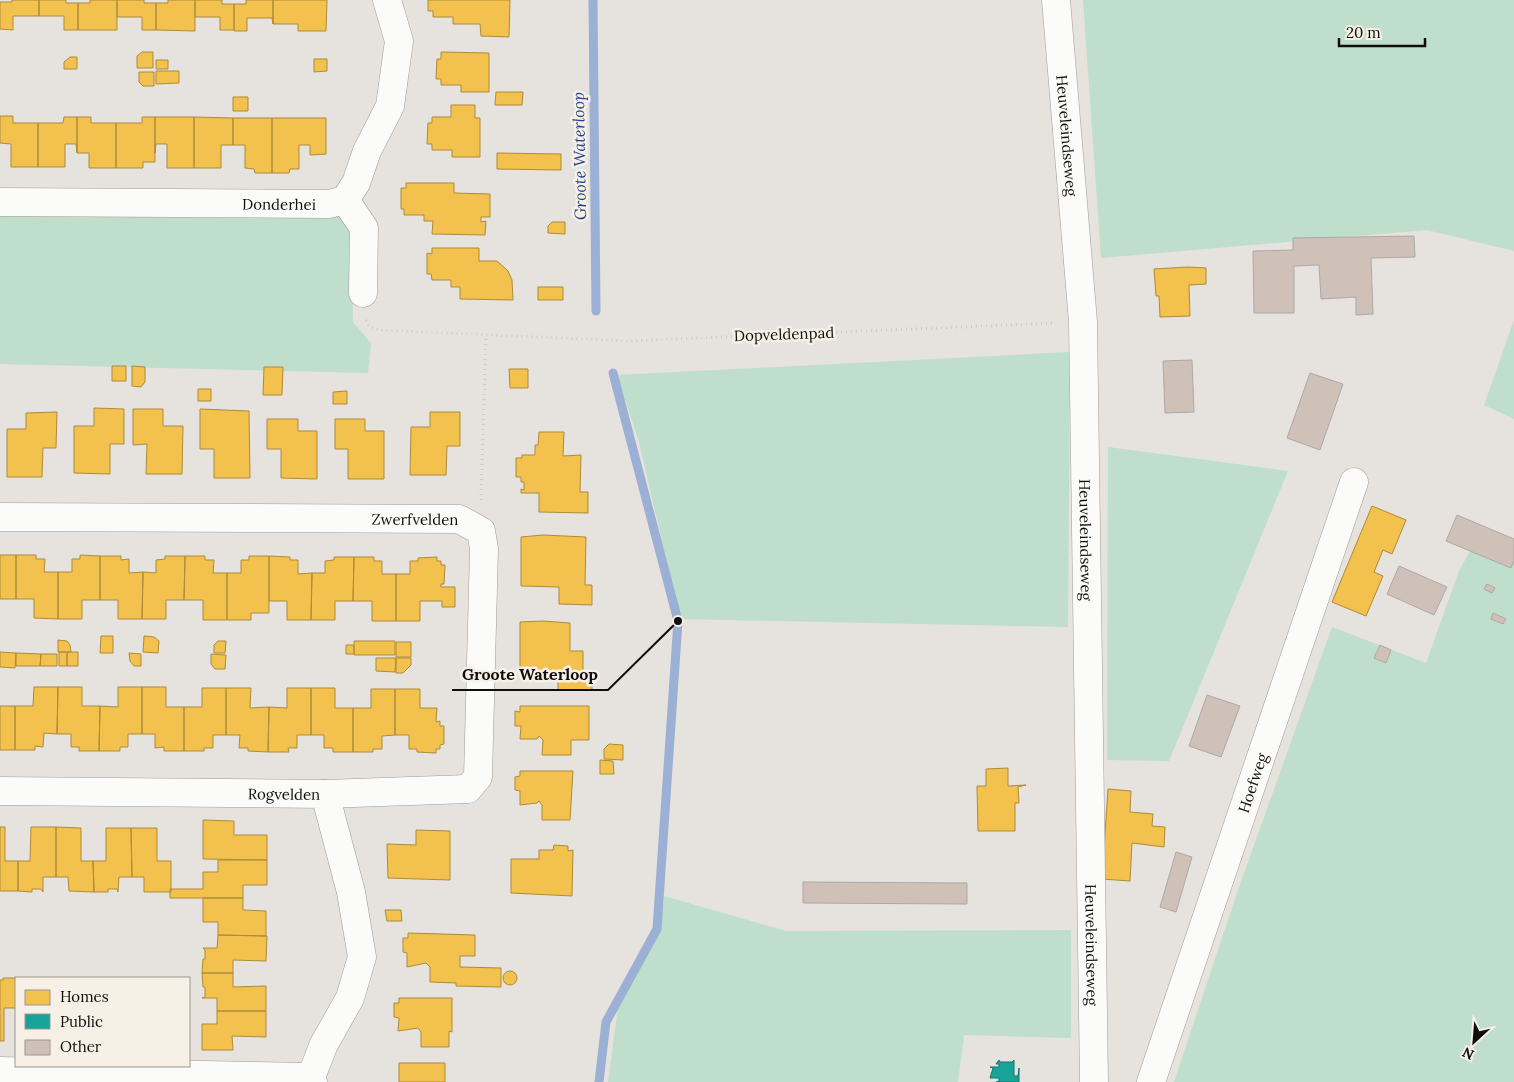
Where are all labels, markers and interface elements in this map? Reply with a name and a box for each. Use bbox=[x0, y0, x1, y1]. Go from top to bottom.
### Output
scale bar bbox=[1339, 15, 1425, 47]
text: 20 m bbox=[1346, 23, 1381, 42]
street label: Heuveleindseweg bbox=[1053, 74, 1082, 198]
water label: Groote Waterloop bbox=[568, 92, 590, 220]
street label: Donderhei bbox=[242, 194, 316, 213]
street label: Dopveldenpad bbox=[733, 323, 835, 345]
street label: Heuveleindseweg bbox=[1076, 479, 1097, 602]
street label: Zwerfvelden bbox=[372, 509, 458, 528]
callout: Groote Waterloop bbox=[452, 659, 608, 690]
text: Groote Waterloop bbox=[462, 664, 598, 684]
street label: Hoefweg bbox=[1233, 750, 1271, 815]
street label: Rogvelden bbox=[248, 784, 320, 803]
street label: Heuveleindseweg bbox=[1082, 884, 1102, 1007]
legend bbox=[15, 977, 190, 1067]
text: Homes bbox=[60, 987, 109, 1006]
text: Public bbox=[60, 1012, 103, 1031]
north arrow bbox=[1449, 1017, 1499, 1067]
text: Other bbox=[60, 1037, 102, 1056]
text: N bbox=[1459, 1043, 1477, 1064]

